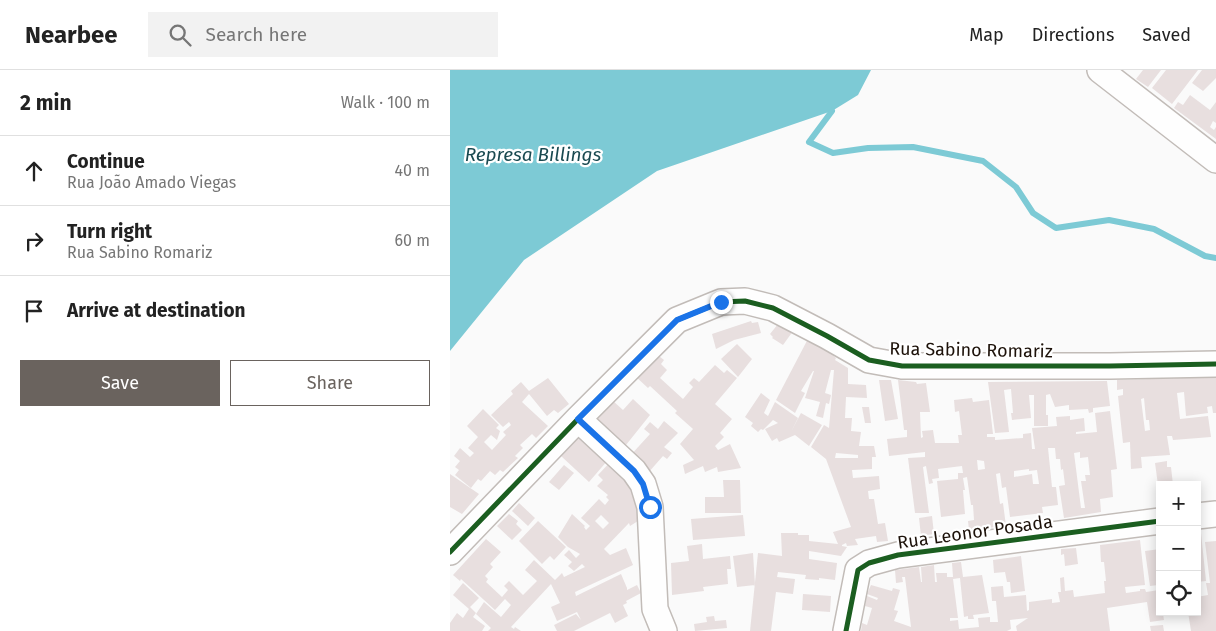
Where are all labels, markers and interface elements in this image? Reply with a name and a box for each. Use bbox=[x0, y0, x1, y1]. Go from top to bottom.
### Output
search box bbox=[148, 12, 498, 57]
text: Nearbee bbox=[25, 21, 118, 49]
icon: search bbox=[166, 21, 194, 49]
text: Search here bbox=[206, 23, 307, 46]
text: Map bbox=[969, 24, 1004, 46]
text: Directions bbox=[1032, 24, 1114, 46]
text: Saved bbox=[1142, 24, 1191, 46]
text: 2 min bbox=[20, 90, 72, 116]
text: Walk · 100 m bbox=[341, 93, 430, 112]
water label: Represa Billings bbox=[465, 143, 602, 166]
text: Continue bbox=[67, 150, 145, 173]
icon: ahead bbox=[20, 157, 48, 185]
text: 40 m bbox=[395, 161, 430, 180]
text: Rua João Amado Viegas bbox=[67, 173, 236, 192]
text: Turn right bbox=[67, 220, 152, 243]
icon: right bbox=[20, 227, 48, 255]
text: 60 m bbox=[395, 231, 430, 250]
text: Rua Sabino Romariz bbox=[67, 243, 212, 262]
route end bbox=[710, 291, 733, 314]
icon: arrive bbox=[20, 297, 48, 325]
text: Arrive at destination bbox=[67, 299, 246, 322]
street label: Rua Sabino Romariz bbox=[889, 338, 1053, 362]
button: Save bbox=[20, 360, 220, 406]
button: Share bbox=[230, 360, 430, 406]
map controls bbox=[1156, 481, 1201, 616]
button: + bbox=[1156, 481, 1201, 526]
route start bbox=[639, 496, 662, 519]
street label: Rua Leonor Posada bbox=[896, 510, 1054, 554]
button: − bbox=[1156, 526, 1201, 571]
button: locate bbox=[1156, 571, 1201, 616]

